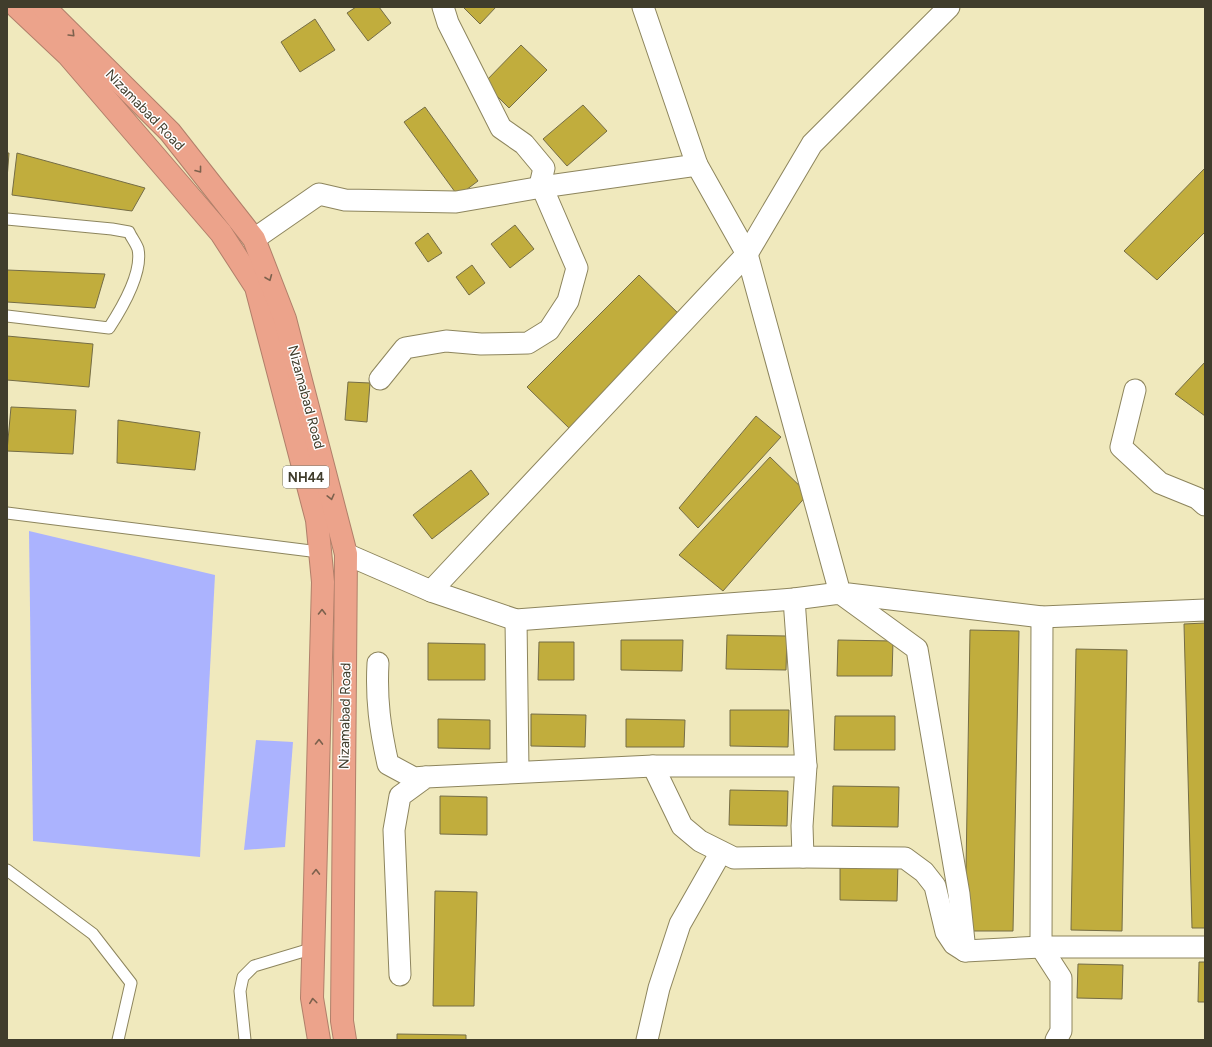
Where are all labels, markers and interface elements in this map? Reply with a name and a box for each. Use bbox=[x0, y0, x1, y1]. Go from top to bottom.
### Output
one-way arrow bbox=[67, 30, 75, 37]
street label: Nizamabad Road bbox=[102, 66, 188, 154]
one-way arrow bbox=[194, 165, 201, 172]
one-way arrow bbox=[264, 273, 272, 281]
street label: Nizamabad Road bbox=[284, 343, 328, 451]
road number: NH44 bbox=[283, 466, 329, 488]
one-way arrow bbox=[327, 494, 335, 500]
one-way arrow bbox=[318, 609, 326, 615]
street label: Nizamabad Road bbox=[336, 663, 354, 769]
one-way arrow bbox=[315, 739, 323, 745]
one-way arrow bbox=[311, 869, 320, 875]
one-way arrow bbox=[309, 998, 318, 1005]

